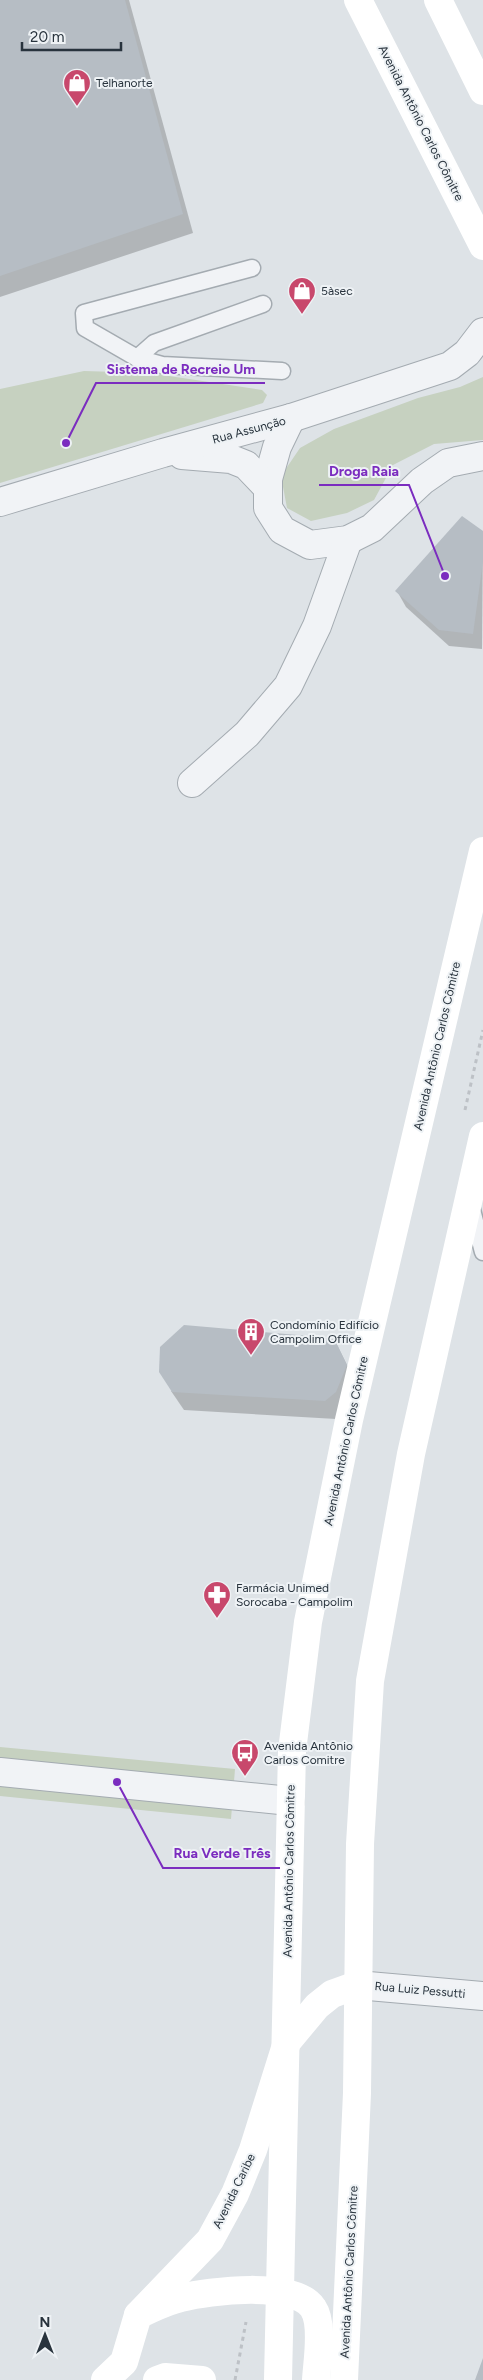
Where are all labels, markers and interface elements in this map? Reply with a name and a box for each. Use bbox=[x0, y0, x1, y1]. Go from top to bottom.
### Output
scale bar bbox=[22, 20, 121, 52]
text: 20 m bbox=[30, 28, 64, 46]
street label: Avenida Antônio Carlos Cômitre bbox=[376, 43, 467, 203]
shop icon: Telhanorte bbox=[62, 68, 92, 107]
place label: Telhanorte bbox=[96, 76, 153, 90]
shop icon: 5àsec bbox=[287, 276, 317, 315]
place label: 5àsec bbox=[321, 284, 353, 298]
callout: Sistema de Recreio Um bbox=[96, 354, 265, 383]
text: Sistema de Recreio Um bbox=[106, 361, 256, 378]
street label: Rua Assunção bbox=[211, 413, 287, 447]
callout: Droga Raia bbox=[319, 456, 409, 485]
text: Droga Raia bbox=[329, 463, 399, 480]
street label: Avenida Antônio Carlos Cômitre bbox=[411, 960, 463, 1132]
building icon: Condomínio Edifício Campolim Office bbox=[236, 1317, 266, 1356]
place label: Condomínio Edifício Campolim Office bbox=[270, 1318, 379, 1346]
street label: Avenida Antônio Carlos Cômitre bbox=[321, 1355, 371, 1527]
pharmacy icon: Farmácia Unimed Sorocaba - Campolim bbox=[202, 1580, 232, 1619]
place label: Farmácia Unimed Sorocaba - Campolim bbox=[236, 1581, 353, 1609]
bus stop icon: Avenida Antônio Carlos Comitre bbox=[230, 1738, 260, 1777]
place label: Avenida Antônio Carlos Comitre bbox=[264, 1739, 353, 1767]
street label: Avenida Antônio Carlos Cômitre bbox=[280, 1784, 298, 1957]
callout: Rua Verde Três bbox=[163, 1839, 280, 1868]
text: Rua Verde Três bbox=[173, 1845, 271, 1862]
street label: Rua Luiz Pessutti bbox=[374, 1979, 466, 2001]
street label: Avenida Caribe bbox=[210, 2151, 258, 2231]
street label: Avenida Antônio Carlos Cômitre bbox=[337, 2185, 361, 2359]
north arrow bbox=[20, 2310, 70, 2360]
text: N bbox=[40, 2314, 50, 2331]

